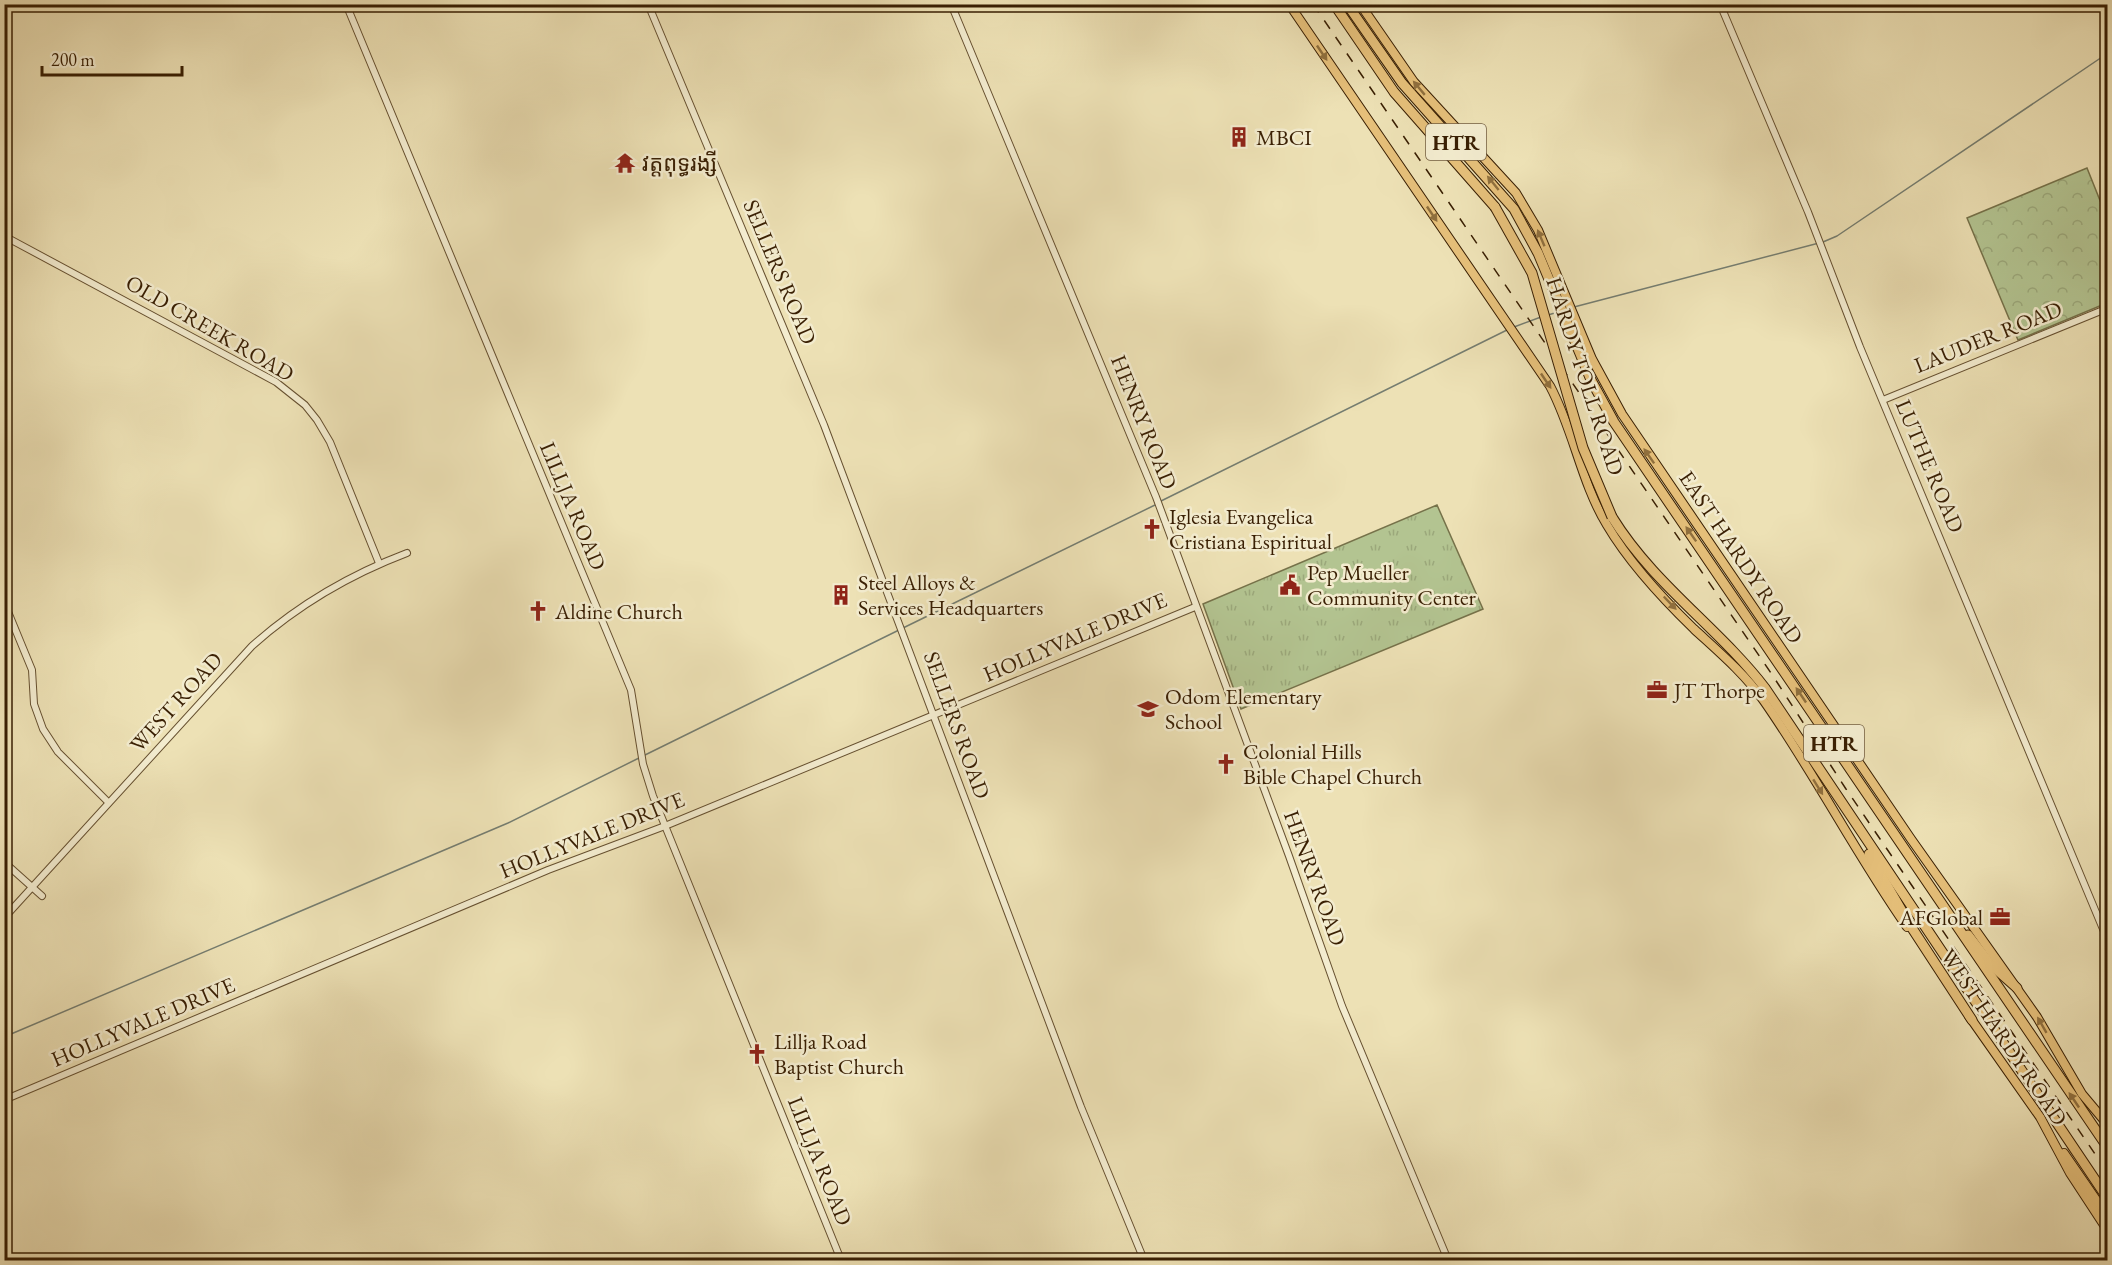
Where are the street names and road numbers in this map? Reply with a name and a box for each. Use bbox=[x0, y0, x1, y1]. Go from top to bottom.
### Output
road number: HTR bbox=[1426, 124, 1486, 160]
street label: SELLERS ROAD bbox=[736, 195, 824, 349]
street label: OLD CREEK ROAD bbox=[121, 268, 299, 388]
street label: HARDY TOLL ROAD bbox=[1539, 273, 1631, 479]
street label: LAUDER ROAD bbox=[1910, 294, 2066, 380]
street label: HENRY ROAD bbox=[1104, 351, 1184, 493]
street label: LUTHE ROAD bbox=[1889, 395, 1971, 537]
street label: LILLJA ROAD bbox=[533, 437, 613, 575]
street label: EAST HARDY ROAD bbox=[1672, 465, 1810, 649]
street label: HOLLYVALE DRIVE bbox=[979, 585, 1171, 689]
street label: WEST ROAD bbox=[123, 646, 229, 758]
street label: SELLERS ROAD bbox=[917, 647, 997, 803]
road number: HTR bbox=[1804, 725, 1864, 761]
street label: HOLLYVALE DRIVE bbox=[495, 785, 689, 885]
street label: HENRY ROAD bbox=[1277, 806, 1353, 950]
street label: WEST HARDY ROAD bbox=[1934, 943, 2074, 1131]
street label: HOLLYVALE DRIVE bbox=[47, 970, 239, 1074]
street label: LILLJA ROAD bbox=[781, 1092, 859, 1230]

